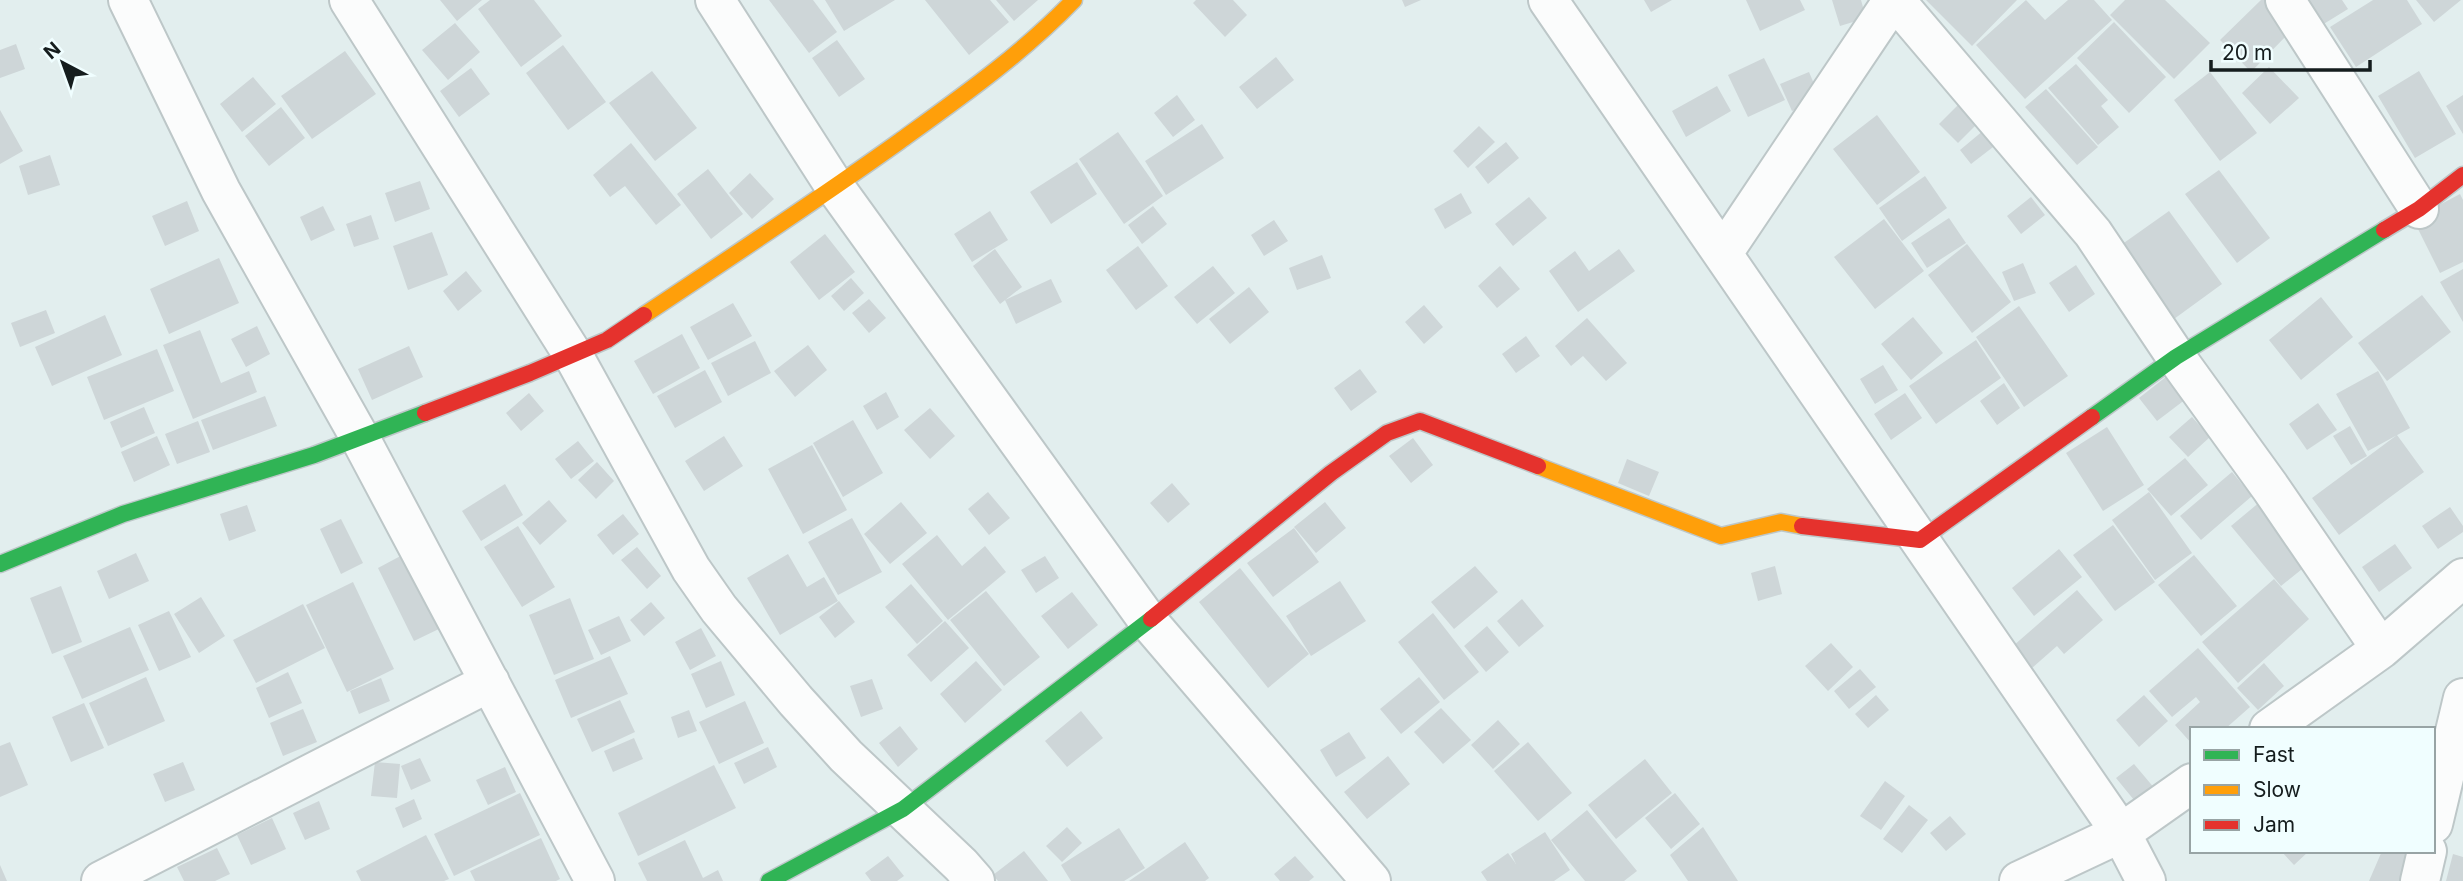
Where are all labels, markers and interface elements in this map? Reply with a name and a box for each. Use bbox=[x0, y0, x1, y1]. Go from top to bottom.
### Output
north arrow bbox=[28, 28, 98, 98]
scale bar bbox=[2211, 28, 2370, 72]
text: N bbox=[39, 37, 65, 64]
text: 20 m bbox=[2222, 40, 2272, 65]
legend bbox=[2190, 727, 2435, 853]
text: Fast bbox=[2253, 742, 2295, 767]
text: Slow bbox=[2253, 777, 2301, 802]
text: Jam bbox=[2253, 812, 2295, 837]

